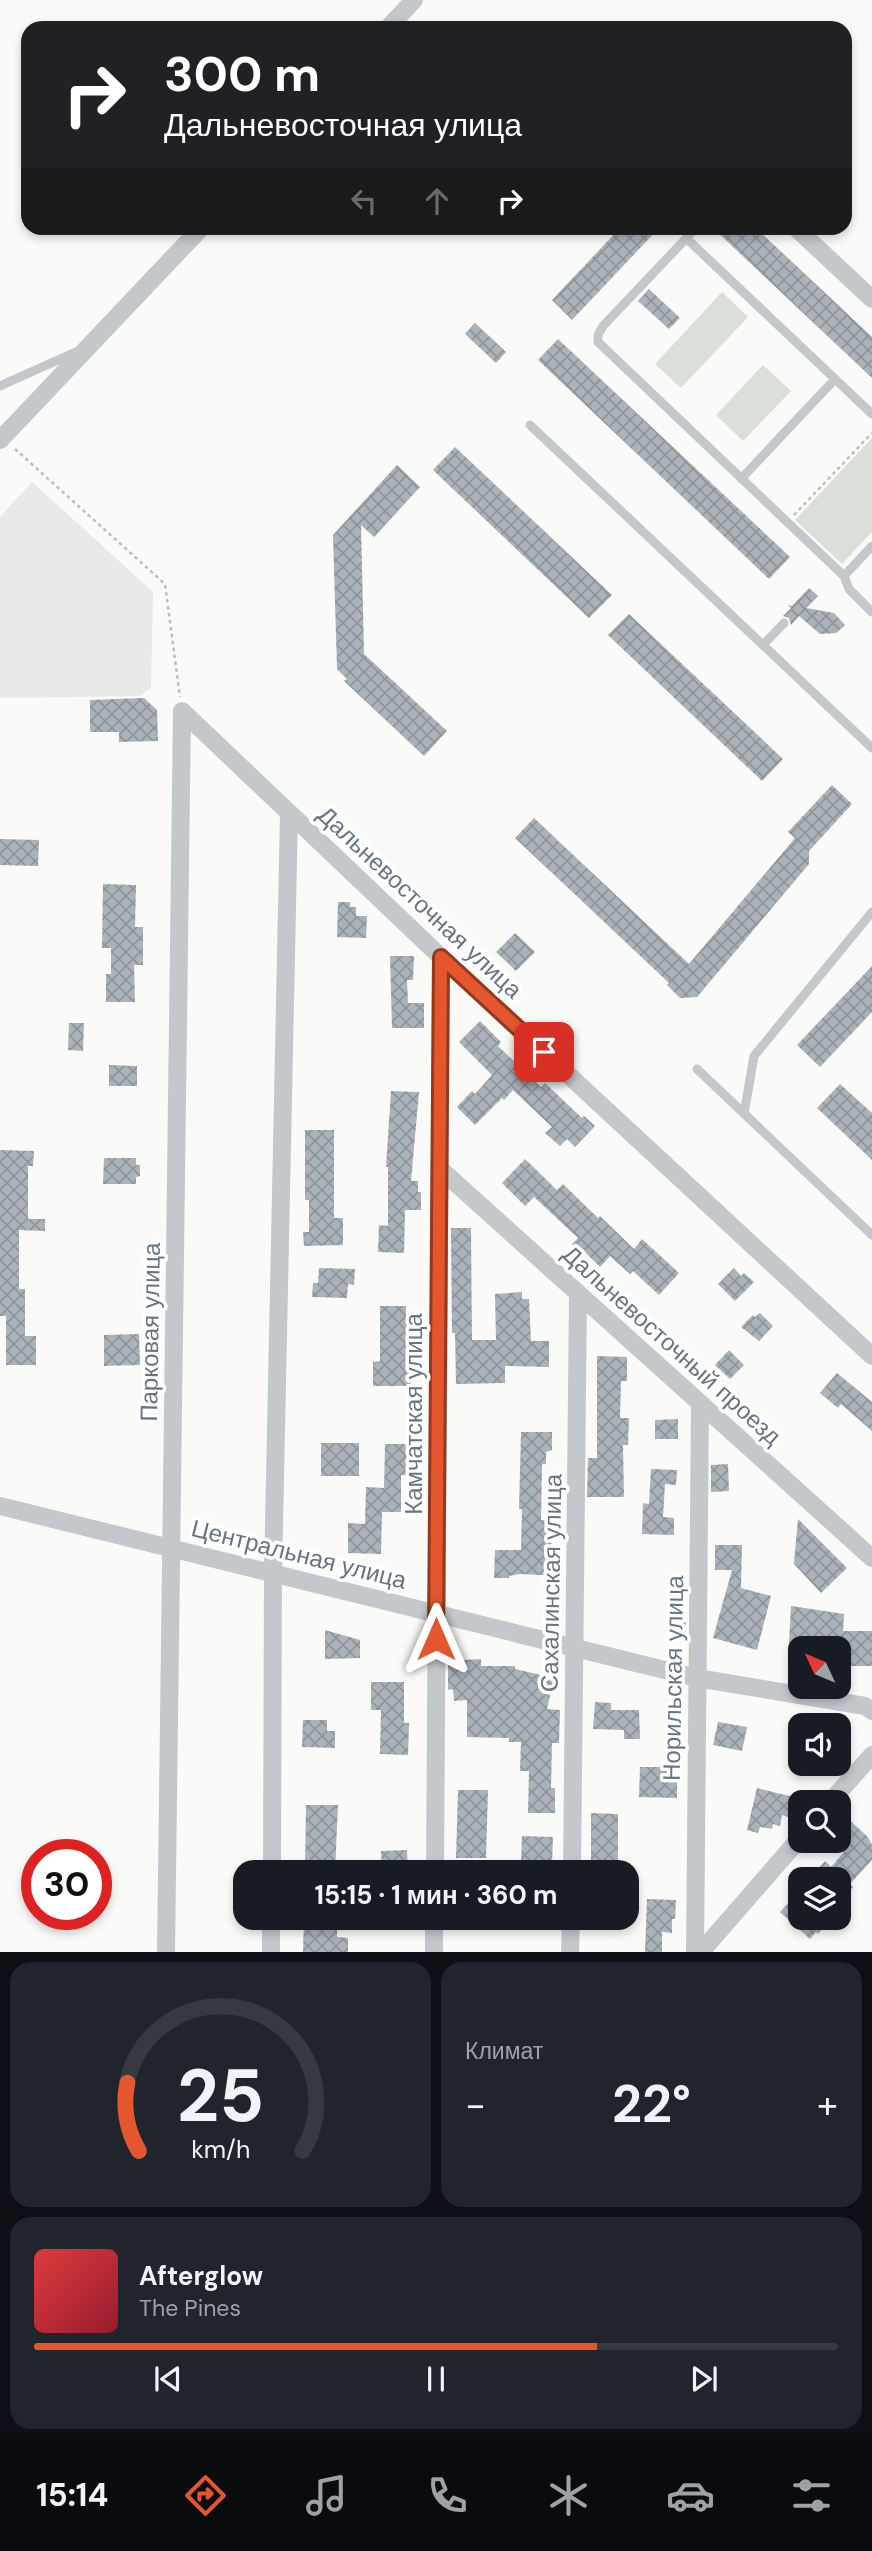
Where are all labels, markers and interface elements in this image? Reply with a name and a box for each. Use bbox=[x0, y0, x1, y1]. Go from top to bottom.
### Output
text: 300 m bbox=[164, 42, 320, 106]
icon: right bbox=[49, 49, 140, 140]
text: Дальневосточная улица bbox=[164, 104, 522, 146]
icon: left bbox=[345, 182, 383, 220]
icon: ahead bbox=[418, 182, 456, 220]
icon: right bbox=[491, 182, 529, 220]
street label: Дальневосточная улица bbox=[311, 799, 529, 1005]
pin bbox=[514, 1022, 574, 1082]
icon: arrive bbox=[525, 1033, 563, 1071]
street label: Дальневосточный проезд bbox=[556, 1239, 788, 1451]
street label: Парковая улица bbox=[133, 1241, 167, 1422]
street label: Камчатская улица bbox=[398, 1313, 429, 1515]
street label: Сахалинская улица bbox=[534, 1473, 568, 1692]
street label: Центральная улица bbox=[188, 1512, 410, 1596]
street label: Норильская улица bbox=[656, 1574, 690, 1781]
position arrow bbox=[399, 1602, 473, 1676]
north arrow bbox=[788, 1636, 850, 1699]
map controls bbox=[788, 1636, 851, 1930]
button: sound bbox=[788, 1713, 851, 1776]
button: search bbox=[788, 1790, 851, 1853]
speed limit sign: 30 bbox=[21, 1839, 112, 1930]
button: layers bbox=[788, 1867, 851, 1930]
text: 15:15 · 1 мин · 360 m bbox=[315, 1878, 557, 1912]
text: Климат bbox=[465, 2036, 543, 2066]
text: 25 bbox=[177, 2049, 264, 2144]
text: 22° bbox=[612, 2070, 691, 2138]
text: − bbox=[465, 2080, 486, 2130]
text: + bbox=[817, 2080, 838, 2130]
text: km/h bbox=[191, 2132, 250, 2165]
text: Afterglow bbox=[139, 2259, 263, 2293]
text: The Pines bbox=[139, 2293, 241, 2323]
icon: previous bbox=[149, 2360, 187, 2398]
icon: pause bbox=[417, 2360, 455, 2398]
icon: next bbox=[685, 2360, 723, 2398]
icon: directions bbox=[181, 2471, 230, 2520]
icon: music bbox=[302, 2471, 351, 2520]
icon: phone bbox=[423, 2471, 472, 2520]
icon: climate bbox=[544, 2471, 593, 2520]
icon: car bbox=[666, 2471, 715, 2520]
icon: filters bbox=[787, 2471, 836, 2520]
text: 15:14 bbox=[36, 2474, 108, 2516]

